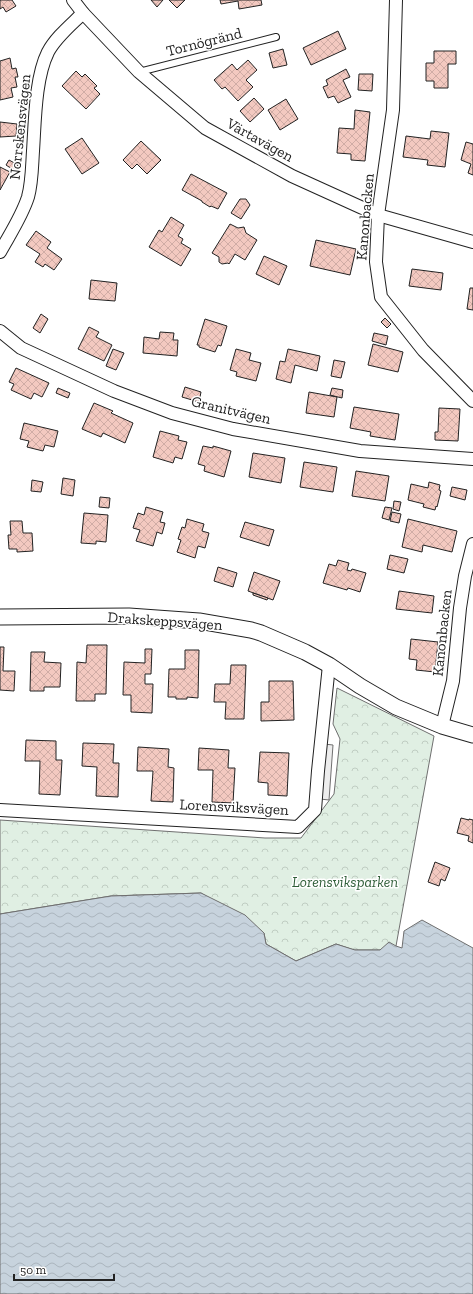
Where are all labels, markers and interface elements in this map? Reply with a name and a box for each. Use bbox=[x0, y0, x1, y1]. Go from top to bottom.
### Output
street label: Tornögränd bbox=[164, 24, 244, 60]
street label: Norrskensvägen bbox=[6, 73, 35, 181]
street label: Värtavägen bbox=[223, 114, 297, 166]
street label: Kanonbacken bbox=[352, 172, 378, 261]
street label: Granitvägen bbox=[190, 392, 273, 428]
street label: Kanonbacken bbox=[428, 588, 456, 677]
street label: Drakskeppsvägen bbox=[107, 608, 223, 634]
street label: Lorensviksvägen bbox=[179, 795, 289, 819]
park label: Lorensviksparken bbox=[292, 873, 398, 891]
scale bar bbox=[14, 1256, 114, 1282]
text: 50 m bbox=[20, 1263, 47, 1277]

